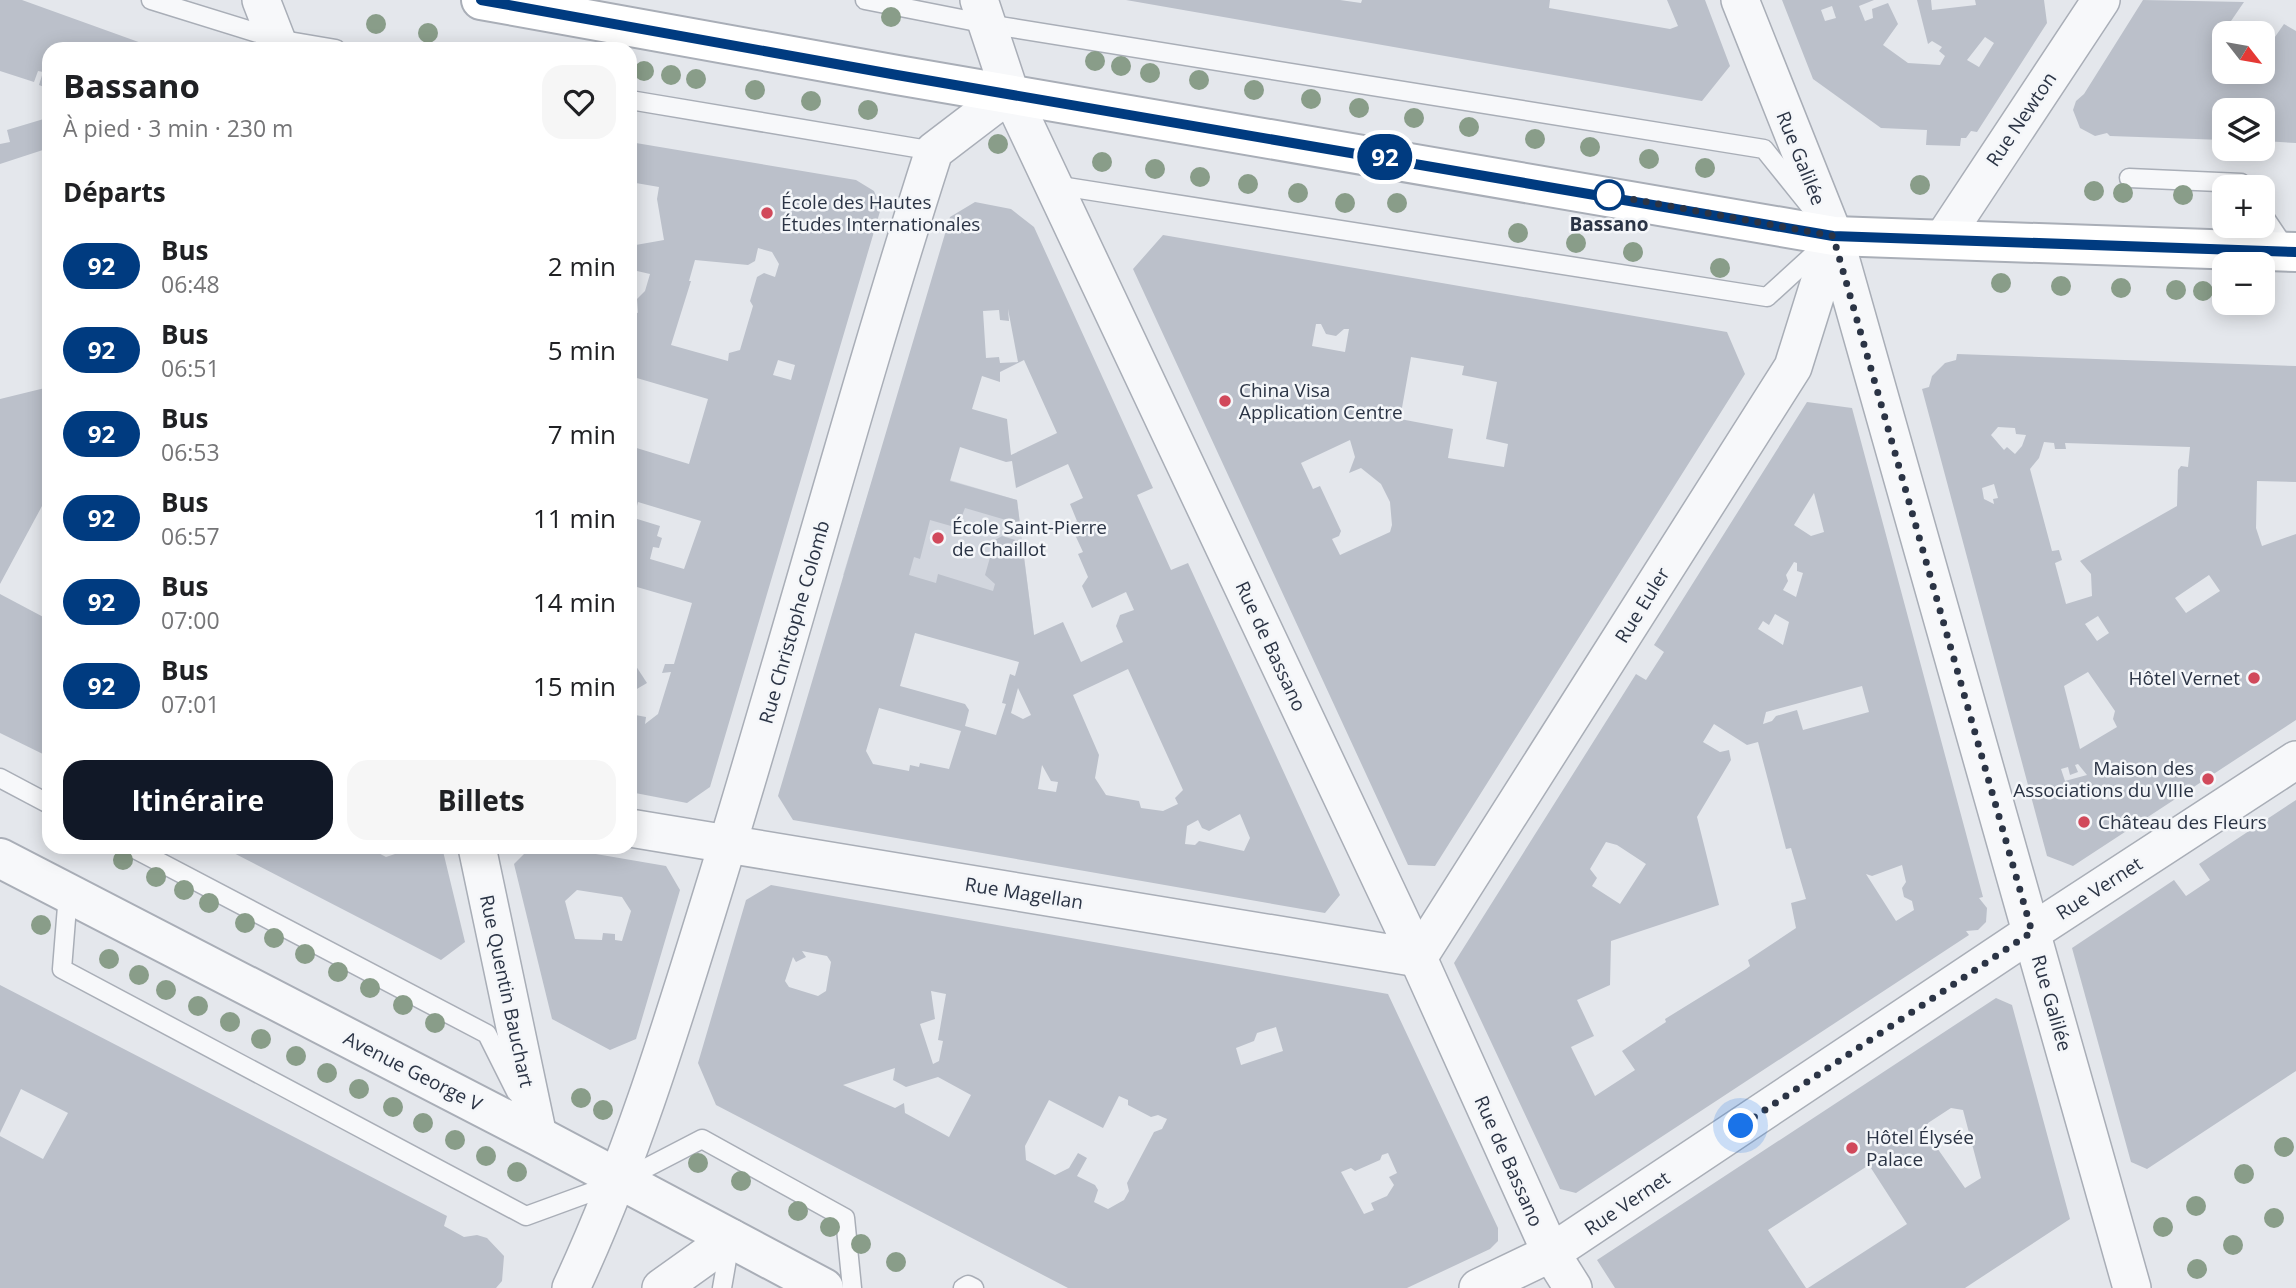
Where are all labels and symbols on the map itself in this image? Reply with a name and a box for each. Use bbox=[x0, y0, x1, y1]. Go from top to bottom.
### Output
north arrow bbox=[2212, 21, 2275, 84]
street label: Rue Newton bbox=[1980, 67, 2062, 171]
street label: Rue Galilée bbox=[1770, 107, 1832, 209]
line badge: 92 bbox=[1354, 134, 1416, 180]
marker: Bassano bbox=[1594, 180, 1624, 210]
place label: École des Hautes Études Internationales bbox=[781, 189, 980, 237]
marker: École des Hautes Études Internationales bbox=[759, 205, 775, 221]
place label: Bassano bbox=[1570, 211, 1648, 237]
place label: China Visa Application Centre bbox=[1239, 377, 1403, 425]
marker: China Visa Application Centre bbox=[1217, 393, 1233, 409]
place label: École Saint-Pierre de Chaillot bbox=[952, 514, 1107, 562]
street label: Rue Christophe Colomb bbox=[753, 517, 835, 727]
marker: École Saint-Pierre de Chaillot bbox=[930, 530, 946, 546]
street label: Rue Euler bbox=[1609, 562, 1676, 648]
street label: Rue de Bassano bbox=[1229, 577, 1313, 715]
place label: Hôtel Vernet bbox=[2129, 665, 2240, 691]
marker: Hôtel Vernet bbox=[2246, 670, 2262, 686]
place label: Maison des Associations du VIIIe bbox=[2013, 755, 2194, 803]
marker: Maison des Associations du VIIIe bbox=[2200, 771, 2216, 787]
place label: Château des Fleurs bbox=[2098, 809, 2267, 835]
marker: Château des Fleurs bbox=[2076, 814, 2092, 830]
street label: Rue Vernet bbox=[2051, 850, 2147, 926]
street label: Rue Magellan bbox=[963, 871, 1085, 915]
street label: Rue Quentin Bauchart bbox=[474, 892, 540, 1090]
street label: Rue Galilée bbox=[2026, 952, 2078, 1054]
street label: Avenue George V bbox=[339, 1025, 487, 1117]
street label: Rue de Bassano bbox=[1468, 1091, 1550, 1231]
your location bbox=[1723, 1108, 1758, 1143]
place label: Hôtel Élysée Palace bbox=[1866, 1124, 1974, 1172]
marker: Hôtel Élysée Palace bbox=[1844, 1140, 1860, 1156]
street label: Rue Vernet bbox=[1579, 1165, 1675, 1241]

